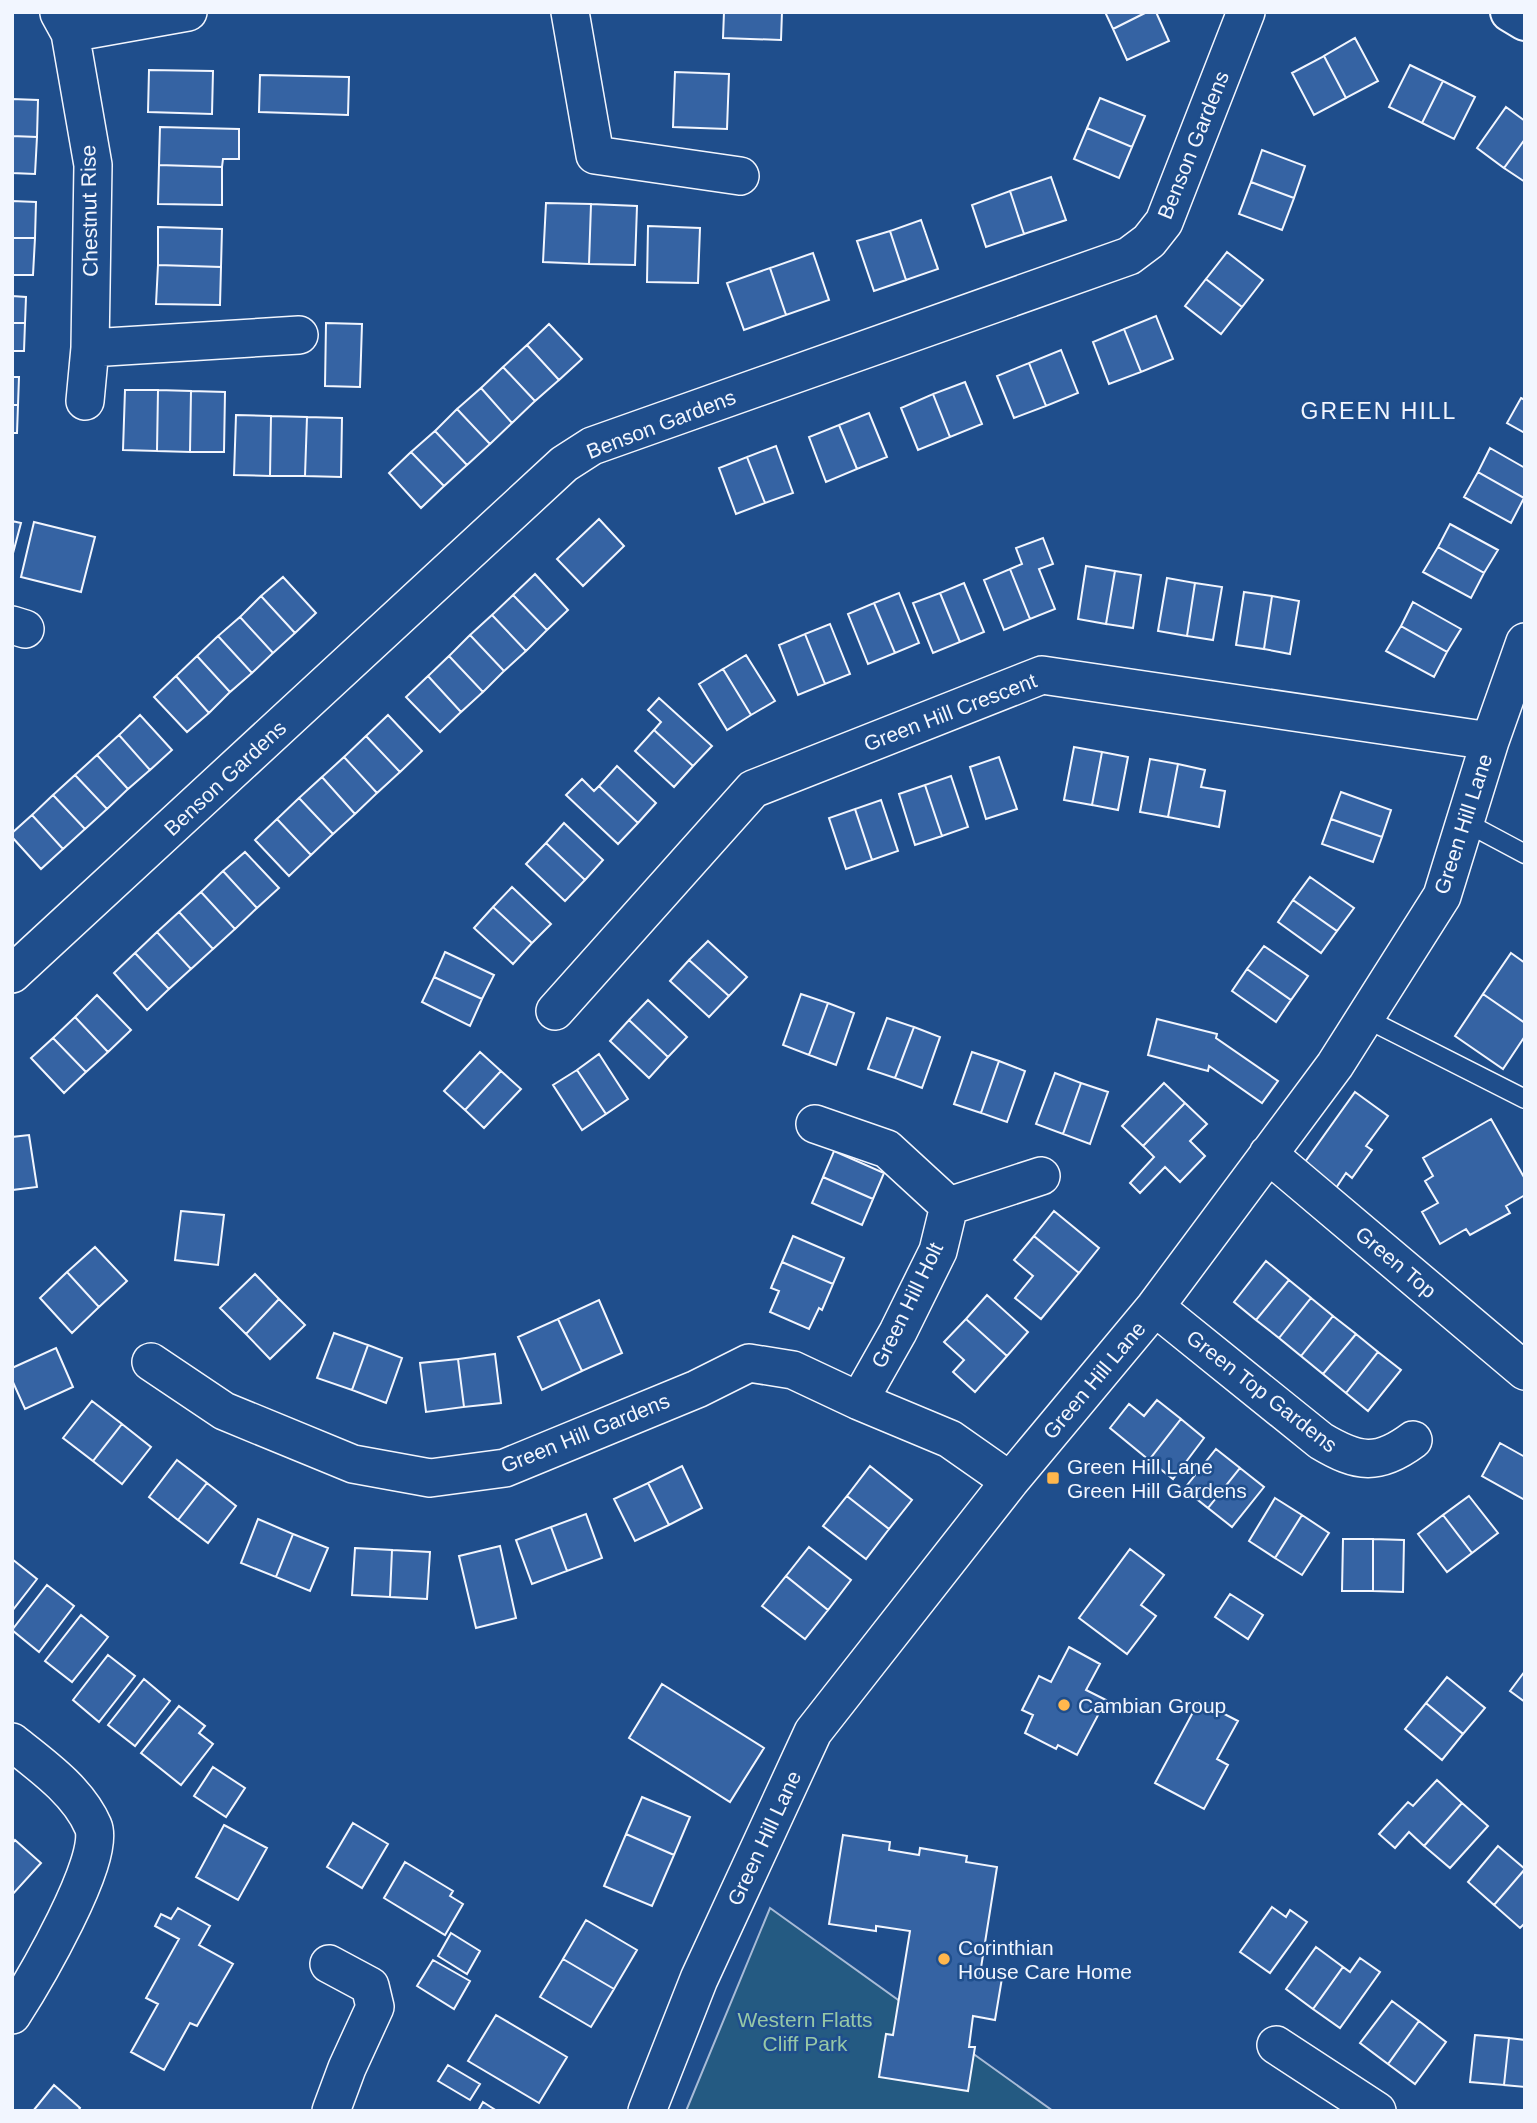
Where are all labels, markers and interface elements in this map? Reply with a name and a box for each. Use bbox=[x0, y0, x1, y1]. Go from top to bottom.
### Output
street label: Benson Gardens bbox=[1153, 68, 1233, 222]
street label: Chestnut Rise bbox=[76, 145, 102, 277]
street label: Benson Gardens bbox=[583, 385, 739, 463]
district label: GREEN HILL bbox=[1301, 398, 1457, 424]
street label: Green Hill Crescent bbox=[860, 668, 1040, 756]
street label: Benson Gardens bbox=[160, 716, 290, 840]
street label: Green Hill Lane bbox=[1430, 751, 1496, 897]
street label: Green Top bbox=[1351, 1222, 1441, 1302]
street label: Green Hill Holt bbox=[867, 1238, 947, 1371]
street label: Green Hill Lane bbox=[1038, 1317, 1150, 1443]
street label: Green Top Gardens bbox=[1182, 1325, 1342, 1457]
street label: Green Hill Gardens bbox=[497, 1389, 673, 1477]
place label: Green Hill Lane Green Hill Gardens bbox=[1067, 1455, 1247, 1502]
marker: Green Hill Lane Green Hill Gardens bbox=[1045, 1470, 1061, 1486]
place label: Cambian Group bbox=[1078, 1694, 1226, 1717]
marker: Cambian Group bbox=[1056, 1697, 1072, 1713]
street label: Green Hill Lane bbox=[723, 1767, 805, 1909]
place label: Corinthian House Care Home bbox=[958, 1936, 1132, 1983]
marker: Corinthian House Care Home bbox=[936, 1951, 952, 1967]
park label: Western Flatts Cliff Park bbox=[738, 2008, 872, 2055]

